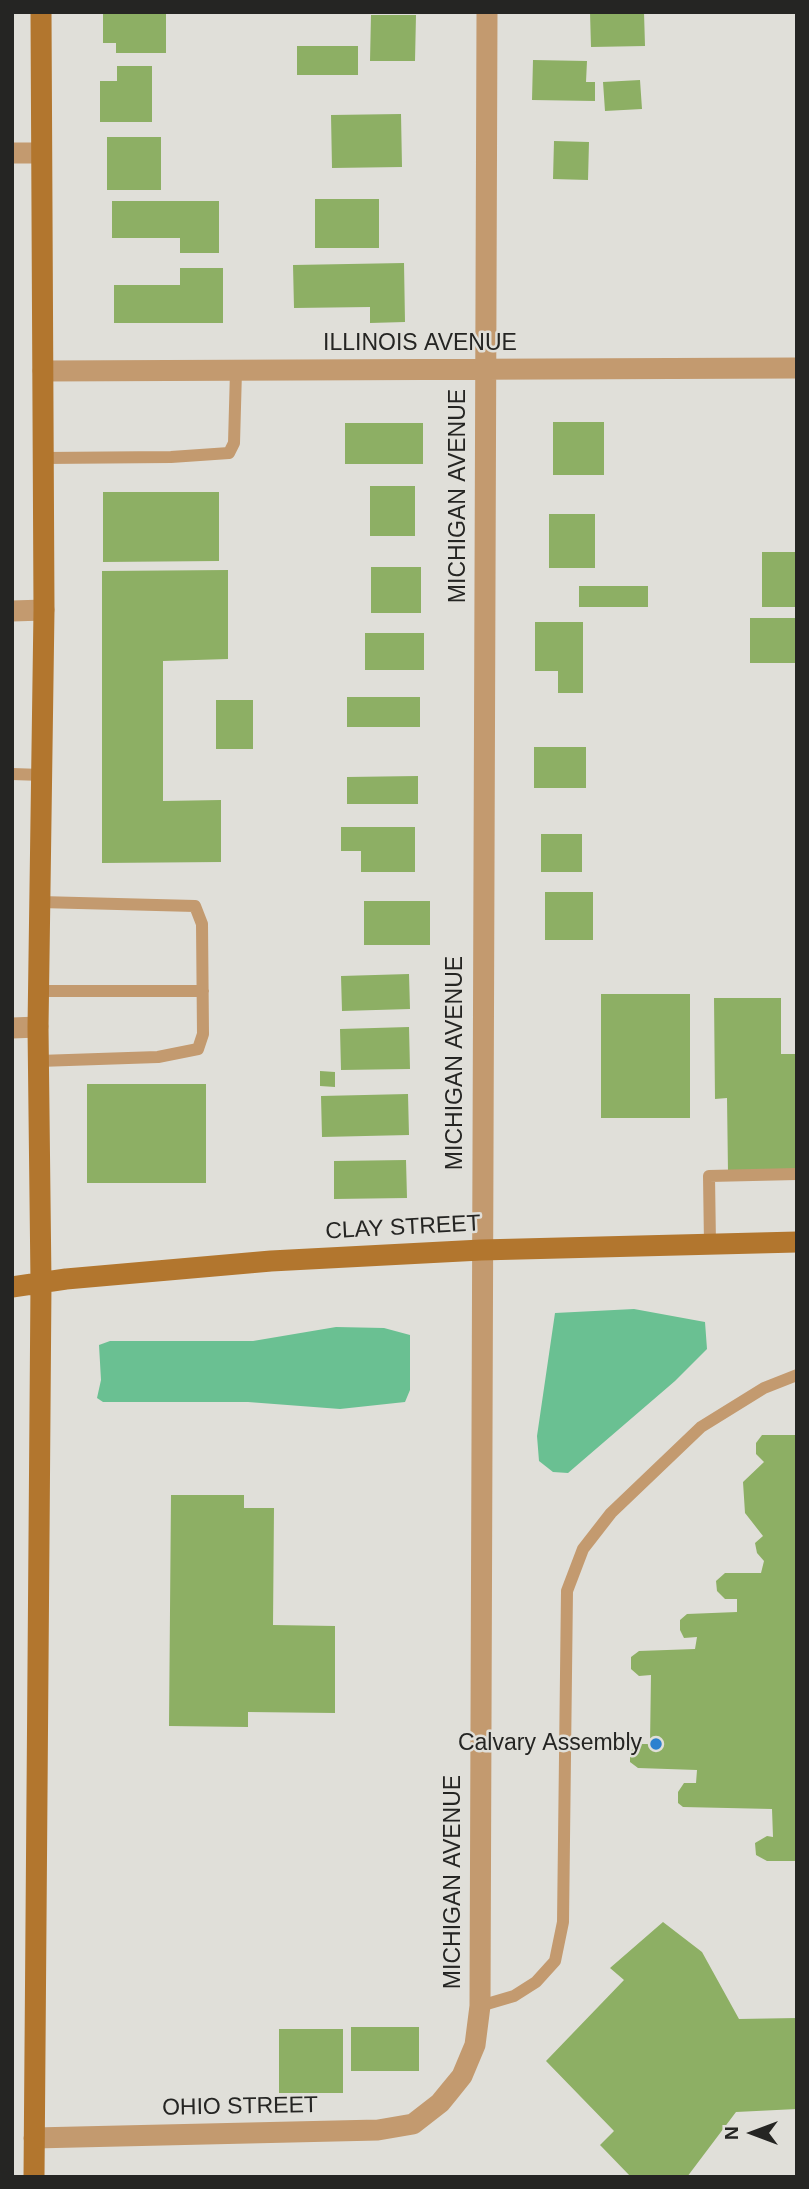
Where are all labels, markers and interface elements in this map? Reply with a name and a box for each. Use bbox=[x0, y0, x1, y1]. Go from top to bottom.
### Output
street label: ILLINOIS AVENUE bbox=[323, 330, 517, 358]
street label: MICHIGAN AVENUE bbox=[445, 389, 473, 603]
street label: MICHIGAN AVENUE bbox=[442, 956, 470, 1170]
street label: CLAY STREET bbox=[325, 1210, 481, 1246]
place label: Calvary Assembly bbox=[458, 1730, 642, 1758]
marker: Calvary Assembly bbox=[648, 1736, 664, 1752]
street label: MICHIGAN AVENUE bbox=[440, 1775, 468, 1989]
street label: OHIO STREET bbox=[162, 2092, 318, 2122]
north arrow bbox=[718, 2098, 788, 2168]
text: N bbox=[721, 2126, 742, 2140]

